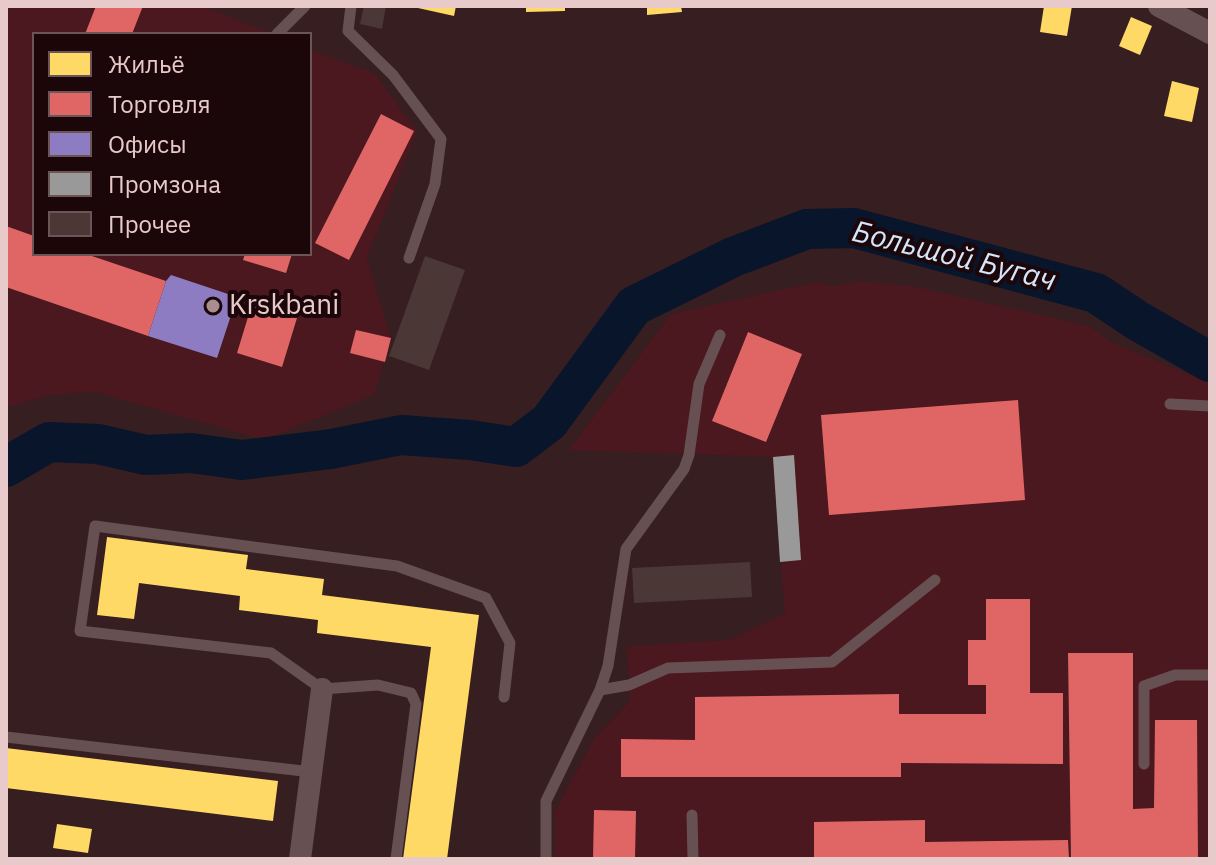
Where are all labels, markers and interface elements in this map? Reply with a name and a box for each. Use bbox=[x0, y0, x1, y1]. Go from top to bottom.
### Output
legend bbox=[32, 32, 312, 256]
text: Жильё bbox=[108, 48, 185, 80]
text: Торговля bbox=[108, 88, 211, 120]
text: Офисы bbox=[108, 128, 187, 160]
text: Промзона bbox=[108, 168, 221, 200]
text: Прочее bbox=[108, 208, 191, 240]
water label: Большой Бугач bbox=[848, 214, 1060, 300]
place label: Krskbani bbox=[229, 289, 339, 323]
marker: Krskbani bbox=[204, 297, 222, 315]

